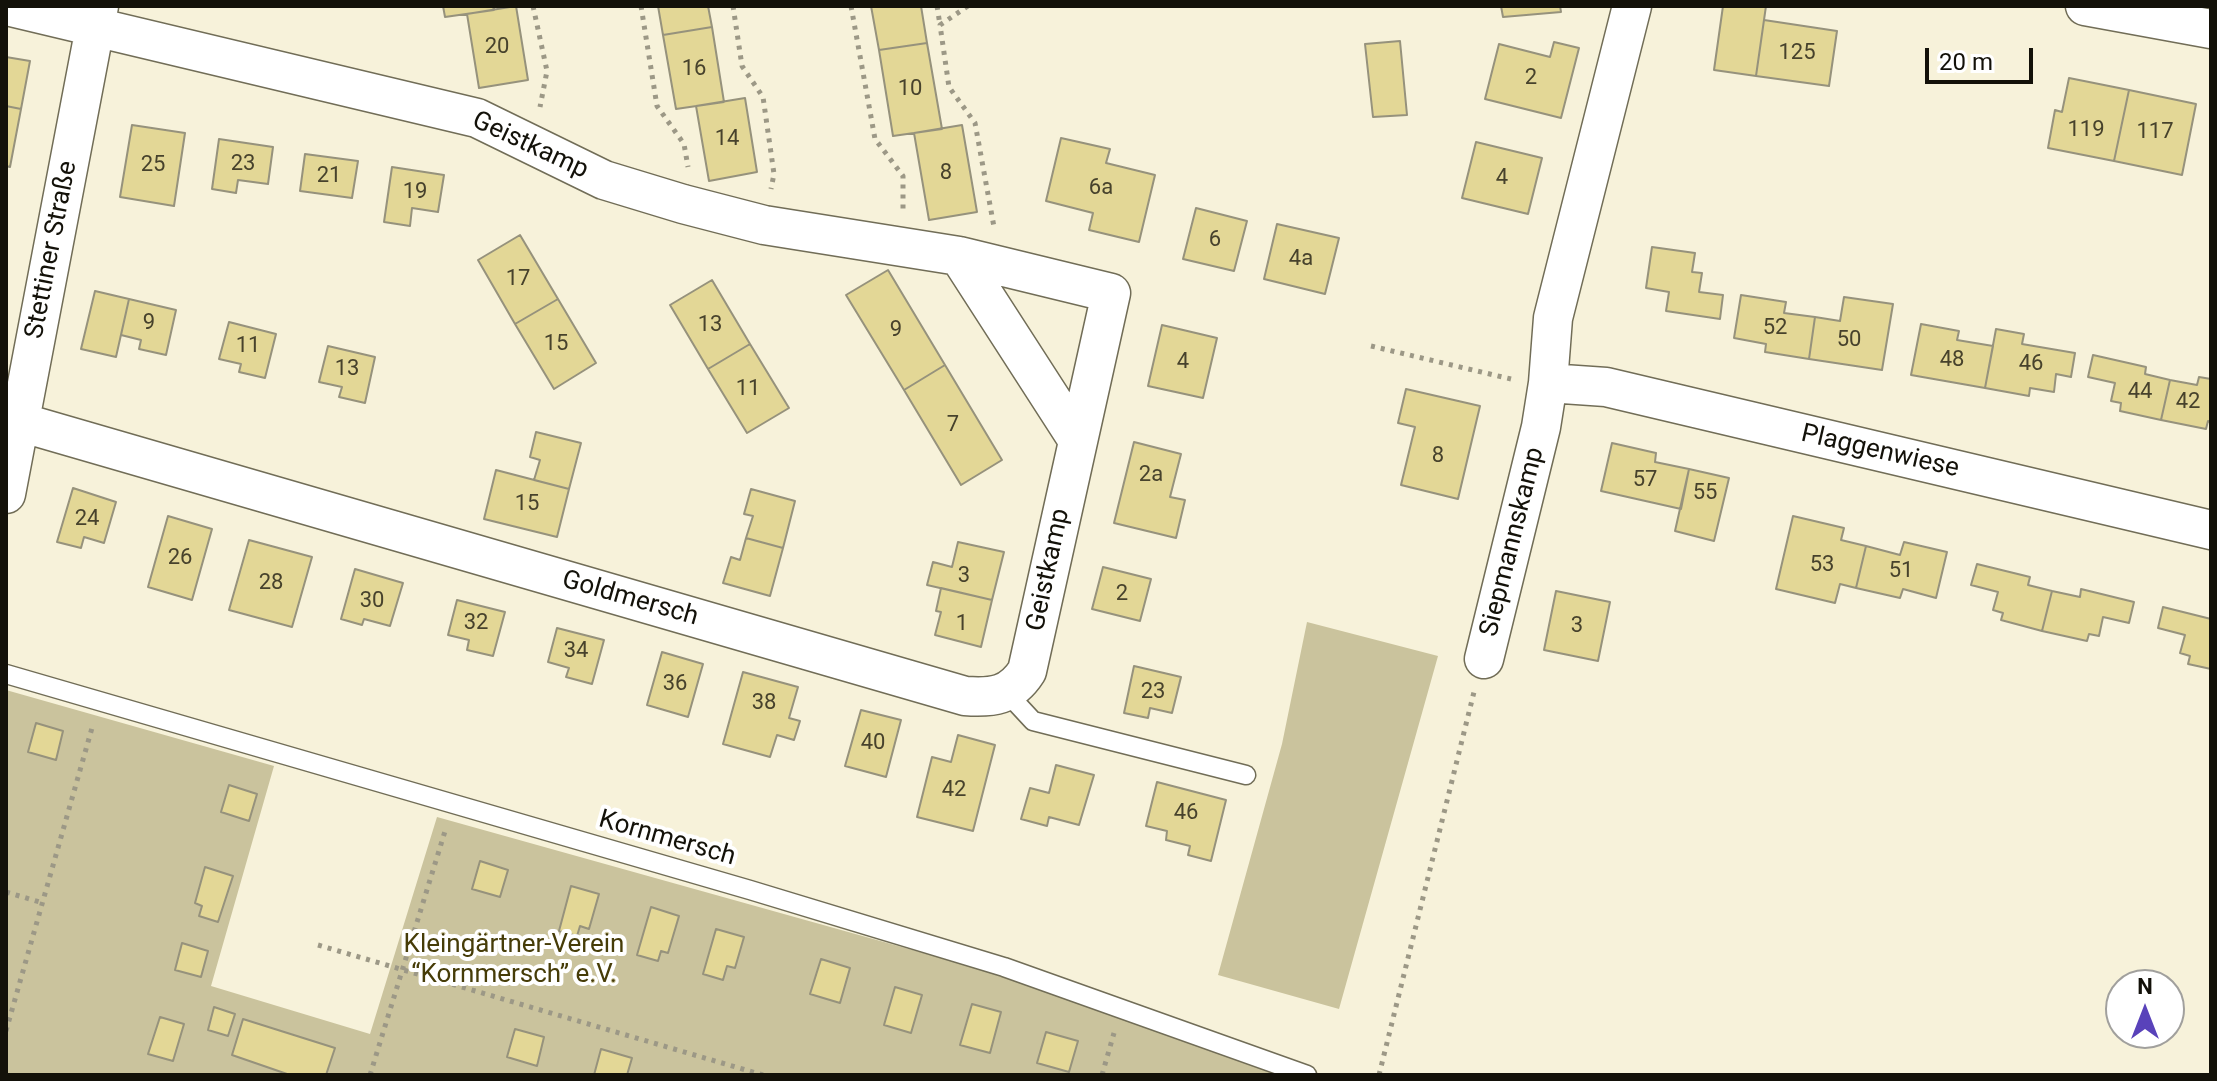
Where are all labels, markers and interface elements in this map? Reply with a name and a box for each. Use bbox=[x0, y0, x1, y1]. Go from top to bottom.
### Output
scale bar bbox=[1929, 32, 2037, 82]
house number: 20 bbox=[485, 34, 509, 60]
house number: 125 bbox=[1778, 40, 1816, 66]
text: 20 m bbox=[1939, 48, 1993, 76]
house number: 16 bbox=[682, 56, 706, 82]
house number: 2 bbox=[1525, 65, 1537, 91]
house number: 10 bbox=[898, 76, 922, 102]
street label: Geistkamp bbox=[467, 106, 593, 186]
house number: 119 bbox=[2067, 117, 2105, 143]
house number: 117 bbox=[2136, 119, 2174, 145]
house number: 14 bbox=[715, 126, 739, 152]
house number: 23 bbox=[231, 151, 255, 177]
house number: 25 bbox=[141, 152, 165, 178]
street label: Stettiner Straße bbox=[20, 159, 84, 341]
house number: 8 bbox=[940, 160, 952, 186]
house number: 21 bbox=[317, 163, 341, 189]
house number: 4 bbox=[1496, 165, 1508, 191]
house number: 6a bbox=[1089, 175, 1113, 201]
house number: 19 bbox=[403, 179, 427, 205]
house number: 6 bbox=[1209, 227, 1221, 253]
house number: 4a bbox=[1289, 246, 1313, 272]
house number: 17 bbox=[506, 266, 530, 292]
house number: 9 bbox=[143, 310, 155, 336]
house number: 13 bbox=[698, 312, 722, 338]
house number: 52 bbox=[1763, 315, 1787, 341]
house number: 9 bbox=[890, 317, 902, 343]
house number: 50 bbox=[1837, 327, 1861, 353]
house number: 15 bbox=[544, 331, 568, 357]
house number: 11 bbox=[236, 333, 260, 359]
house number: 48 bbox=[1940, 347, 1964, 373]
house number: 4 bbox=[1177, 349, 1189, 375]
house number: 46 bbox=[2019, 351, 2043, 377]
house number: 13 bbox=[335, 356, 359, 382]
house number: 11 bbox=[736, 376, 760, 402]
house number: 44 bbox=[2128, 379, 2152, 405]
house number: 42 bbox=[2176, 389, 2200, 415]
house number: 7 bbox=[947, 412, 959, 438]
street label: Plaggenwiese bbox=[1798, 419, 1962, 485]
house number: 8 bbox=[1432, 443, 1444, 469]
street label: Siepmannskamp bbox=[1474, 444, 1552, 640]
house number: 2a bbox=[1139, 462, 1163, 488]
house number: 57 bbox=[1633, 467, 1657, 493]
house number: 55 bbox=[1693, 480, 1717, 506]
house number: 15 bbox=[515, 491, 539, 517]
house number: 24 bbox=[75, 506, 99, 532]
street label: Geistkamp bbox=[1021, 506, 1077, 634]
house number: 26 bbox=[168, 545, 192, 571]
house number: 53 bbox=[1810, 552, 1834, 578]
house number: 51 bbox=[1889, 558, 1913, 584]
house number: 3 bbox=[958, 563, 970, 589]
street label: Goldmersch bbox=[558, 565, 702, 633]
house number: 28 bbox=[259, 570, 283, 596]
house number: 2 bbox=[1116, 581, 1128, 607]
house number: 30 bbox=[360, 588, 384, 614]
house number: 32 bbox=[464, 610, 488, 636]
house number: 1 bbox=[956, 611, 968, 637]
house number: 3 bbox=[1571, 613, 1583, 639]
house number: 34 bbox=[564, 638, 588, 664]
house number: 36 bbox=[663, 671, 687, 697]
house number: 23 bbox=[1141, 679, 1165, 705]
house number: 38 bbox=[752, 690, 776, 716]
house number: 40 bbox=[861, 730, 885, 756]
house number: 42 bbox=[942, 777, 966, 803]
house number: 46 bbox=[1174, 800, 1198, 826]
street label: Kornmersch bbox=[595, 805, 739, 873]
park label: Kleingärtner-Verein “Kornmersch” e.V. bbox=[404, 929, 624, 990]
north arrow bbox=[2105, 969, 2185, 1049]
text: N bbox=[2137, 974, 2153, 999]

